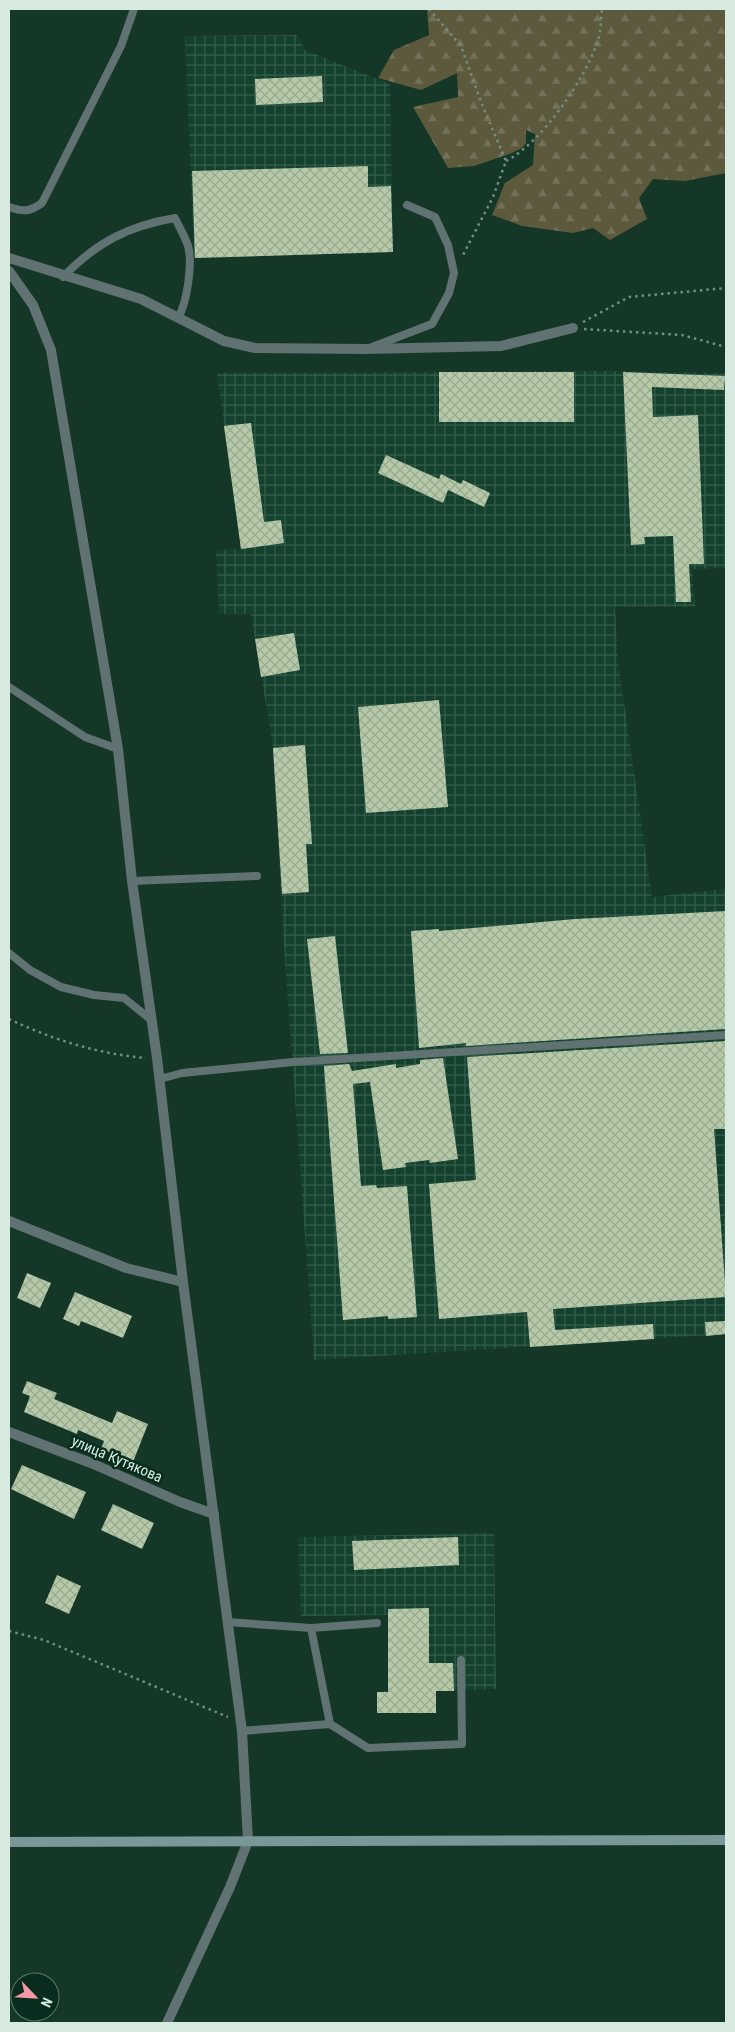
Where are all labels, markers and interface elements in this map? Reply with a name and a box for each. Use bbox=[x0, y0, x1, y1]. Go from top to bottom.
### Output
street label: улица Кутякова bbox=[69, 1432, 165, 1486]
north arrow bbox=[10, 1972, 60, 2022]
text: N bbox=[38, 1995, 56, 2010]

